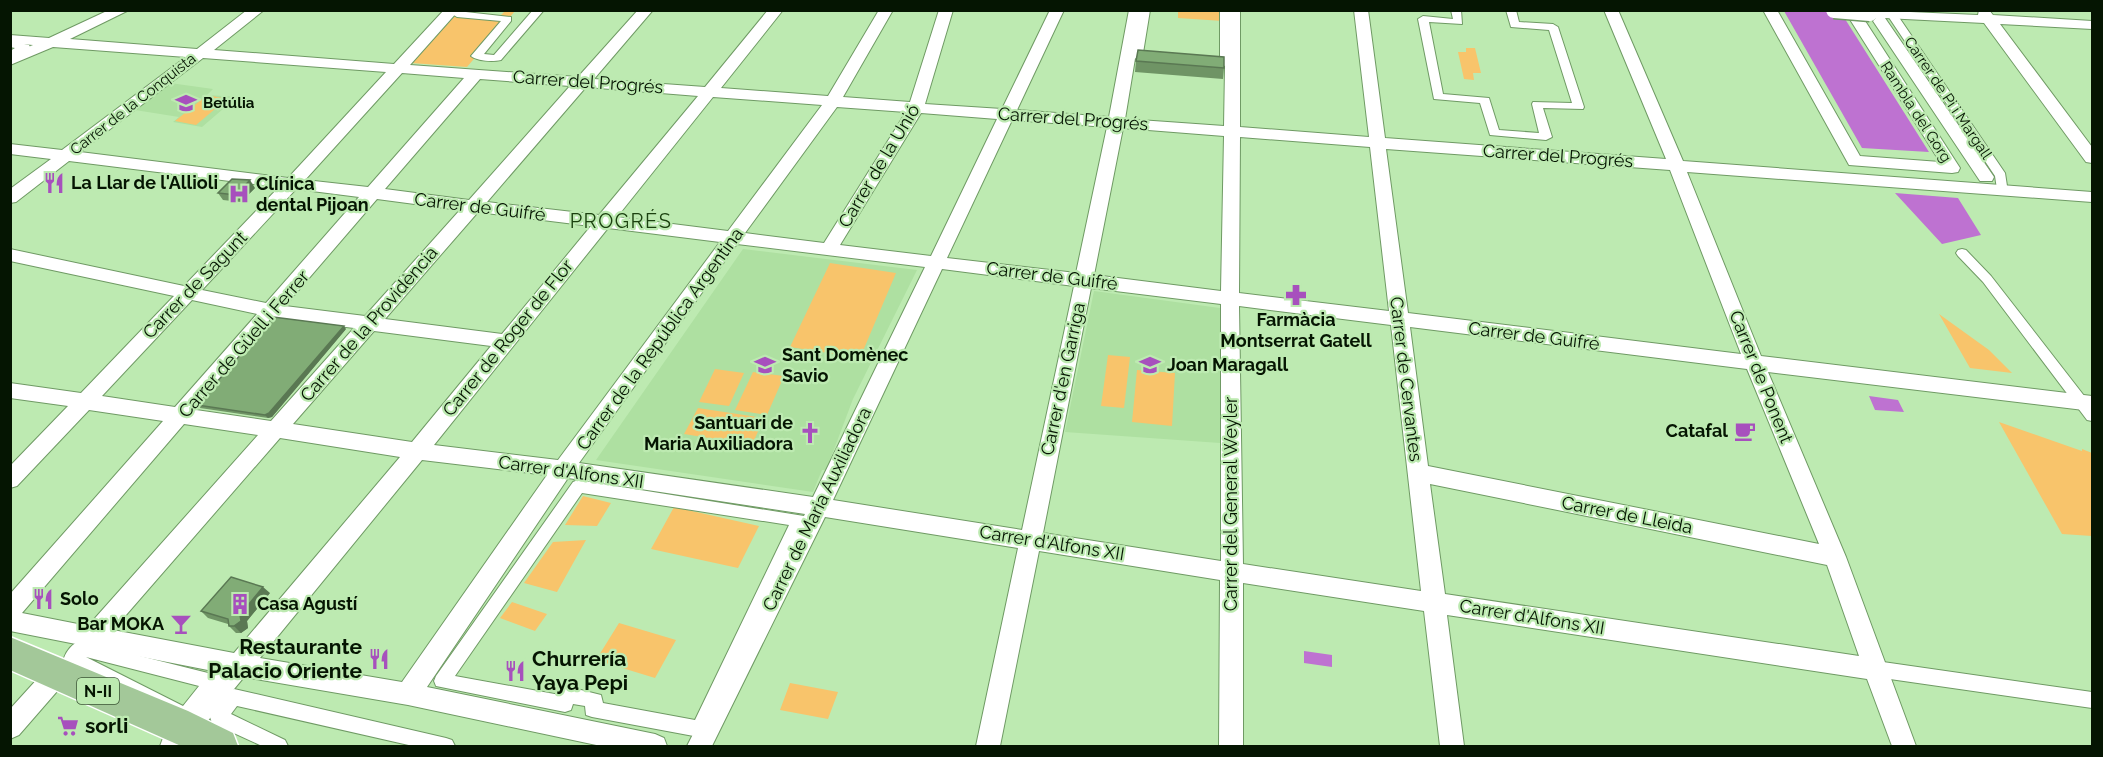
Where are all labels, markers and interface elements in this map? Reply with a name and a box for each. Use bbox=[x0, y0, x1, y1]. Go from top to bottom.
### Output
street label: Carrer de Pi i Margall bbox=[1900, 33, 1996, 163]
street label: Carrer de la Conquista bbox=[67, 49, 199, 159]
street label: Rambla del Gorg bbox=[1877, 58, 1955, 166]
street label: Carrer del Progrés bbox=[512, 66, 664, 97]
school or university icon: Betúlia bbox=[174, 91, 198, 115]
place label: Betúlia bbox=[203, 94, 255, 112]
street label: Carrer de la Unió bbox=[834, 100, 924, 231]
street label: Carrer del Progrés bbox=[997, 103, 1149, 134]
street label: Carrer del Progrés bbox=[1482, 140, 1634, 171]
restaurant icon: La Llar de l'Allioli bbox=[42, 171, 66, 195]
place label: La Llar de l'Allioli bbox=[71, 172, 218, 193]
place label: Clínica dental Pijoan bbox=[256, 173, 369, 215]
hospital icon: Clínica dental Pijoan bbox=[227, 182, 251, 206]
street label: Carrer de Guifré bbox=[413, 188, 547, 225]
district label: PROGRÉS bbox=[570, 209, 672, 233]
street label: Carrer de la República Argentina bbox=[572, 224, 747, 454]
street label: Carrer de Sagunt bbox=[138, 227, 251, 343]
street label: Carrer de la Providència bbox=[296, 242, 442, 405]
street label: Carrer de Roger de Flor bbox=[438, 255, 578, 420]
street label: Carrer de Guifré bbox=[985, 257, 1119, 294]
street label: Carrer de Güell i Ferrer bbox=[174, 265, 314, 422]
pharmacy icon: Farmàcia Montserrat Gatell bbox=[1284, 283, 1308, 307]
street label: Carrer de Cervantes bbox=[1386, 295, 1427, 463]
street label: Carrer d'en Garriga bbox=[1036, 301, 1089, 457]
street label: Carrer de Ponent bbox=[1725, 307, 1798, 446]
place label: Farmàcia Montserrat Gatell bbox=[1220, 309, 1372, 351]
street label: Carrer de Guifré bbox=[1467, 317, 1601, 354]
place label: Sant Domènec Savio bbox=[782, 344, 909, 386]
school or university icon: Sant Domènec Savio bbox=[753, 353, 777, 377]
school or university icon: Joan Maragall bbox=[1138, 353, 1162, 377]
place label: Joan Maragall bbox=[1167, 354, 1289, 375]
street label: Carrer del General Weyler bbox=[1220, 396, 1241, 611]
street label: Carrer de Maria Auxiliadora bbox=[758, 404, 875, 614]
place label: Santuari de Maria Auxiliadora bbox=[644, 412, 793, 454]
cafe icon: Catafal bbox=[1733, 419, 1757, 443]
place label: Catafal bbox=[1666, 420, 1728, 441]
church icon: Santuari de Maria Auxiliadora bbox=[798, 421, 822, 445]
street label: Carrer d'Alfons XII bbox=[497, 451, 645, 492]
street label: Carrer de Lleida bbox=[1560, 492, 1694, 537]
street label: Carrer d'Alfons XII bbox=[978, 521, 1126, 564]
restaurant icon: Solo bbox=[31, 587, 55, 611]
place label: Solo bbox=[60, 588, 99, 609]
building icon: Casa Agustí bbox=[228, 592, 252, 616]
place label: Casa Agustí bbox=[257, 593, 358, 614]
street label: Carrer d'Alfons XII bbox=[1458, 595, 1606, 638]
bar icon: Bar MOKA bbox=[169, 612, 193, 636]
place label: Bar MOKA bbox=[77, 613, 165, 634]
place label: Restaurante Palacio Oriente bbox=[208, 634, 362, 683]
place label: Churrería Yaya Pepi bbox=[532, 646, 628, 695]
restaurant icon: Restaurante Palacio Oriente bbox=[367, 647, 391, 671]
restaurant icon: Churrería Yaya Pepi bbox=[503, 659, 527, 683]
road number: N-II bbox=[77, 678, 119, 704]
place label: sorli bbox=[85, 713, 128, 738]
supermarket icon: sorli bbox=[56, 714, 80, 738]

